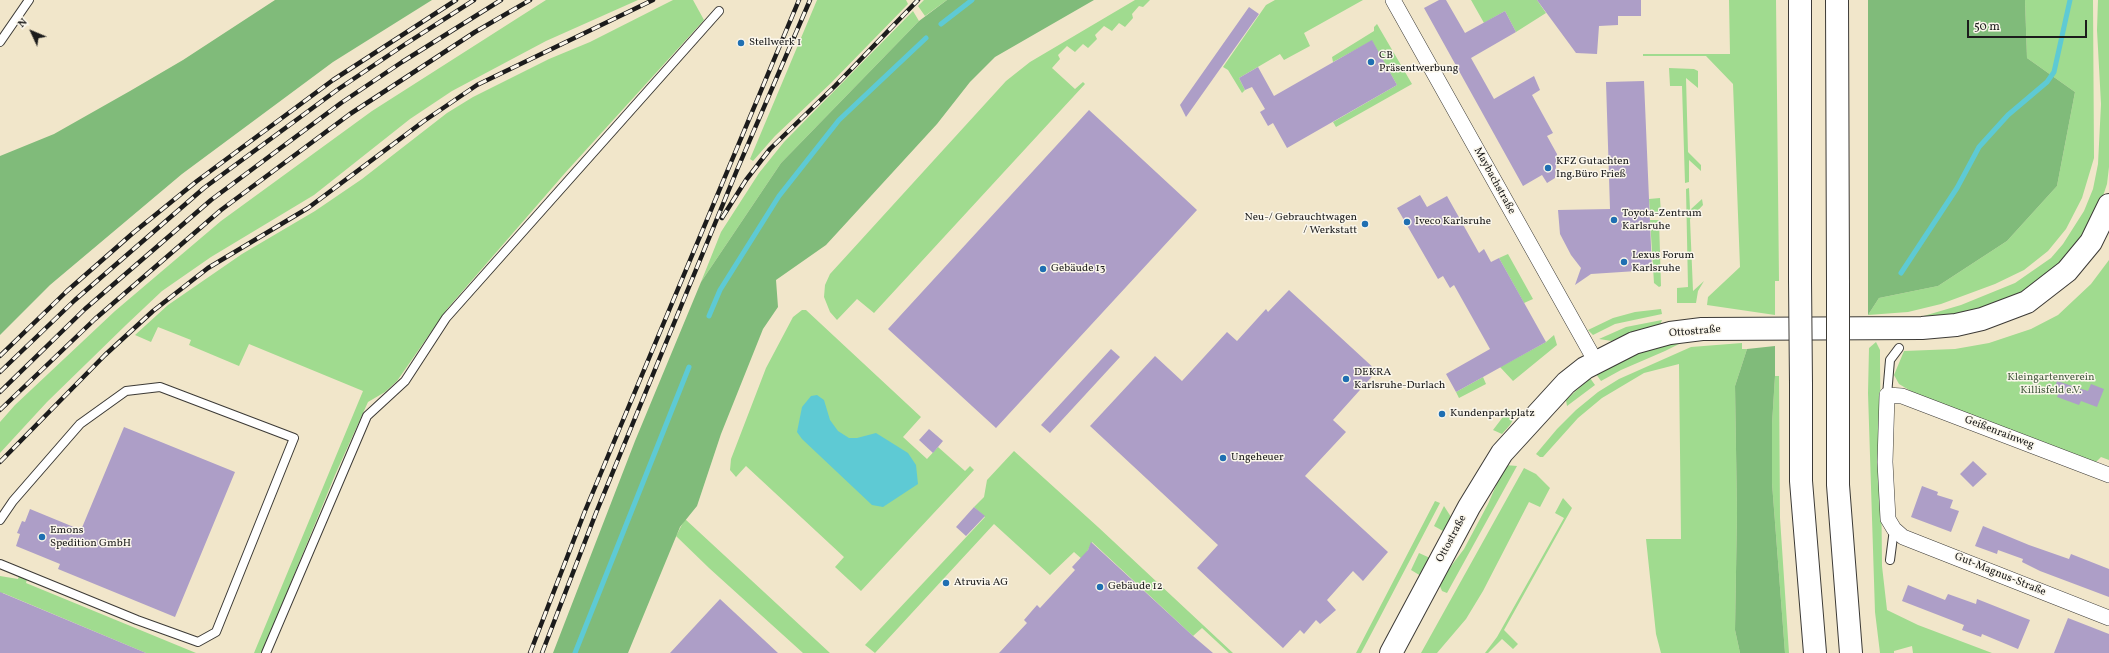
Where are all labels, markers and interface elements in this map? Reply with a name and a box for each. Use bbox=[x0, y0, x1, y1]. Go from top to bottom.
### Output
north arrow bbox=[12, 12, 52, 52]
scale bar bbox=[1969, 12, 2089, 38]
text: N bbox=[15, 15, 31, 31]
text: 50 m bbox=[1974, 19, 2000, 35]
place label: Stellwerk 1 bbox=[749, 36, 801, 50]
marker: Stellwerk 1 bbox=[736, 38, 746, 48]
place label: CB Präsentwerbung bbox=[1379, 49, 1458, 75]
marker: CB Präsentwerbung bbox=[1366, 57, 1376, 67]
street label: Maybachstraße bbox=[1470, 145, 1518, 217]
place label: KFZ Gutachten Ing.Büro Frieß bbox=[1556, 155, 1629, 181]
marker: KFZ Gutachten Ing.Büro Frieß bbox=[1543, 163, 1553, 173]
place label: Toyota-Zentrum Karlsruhe bbox=[1622, 207, 1702, 233]
place label: Neu-/ Gebrauchtwagen / Werkstatt bbox=[1245, 211, 1357, 237]
place label: Iveco Karlsruhe bbox=[1415, 215, 1491, 229]
marker: Toyota-Zentrum Karlsruhe bbox=[1609, 215, 1619, 225]
marker: Iveco Karlsruhe bbox=[1402, 217, 1412, 227]
marker: Neu-/ Gebrauchtwagen / Werkstatt bbox=[1360, 219, 1370, 229]
place label: Lexus Forum Karlsruhe bbox=[1632, 249, 1694, 275]
marker: Lexus Forum Karlsruhe bbox=[1619, 257, 1629, 267]
place label: Gebäude 13 bbox=[1051, 262, 1105, 276]
marker: Gebäude 13 bbox=[1038, 264, 1048, 274]
street label: Ottostraße bbox=[1669, 323, 1721, 341]
place label: DEKRA Karlsruhe-Durlach bbox=[1354, 366, 1445, 392]
park label: Kleingartenverein Killisfeld e.V. bbox=[2007, 371, 2095, 397]
marker: DEKRA Karlsruhe-Durlach bbox=[1341, 374, 1351, 384]
place label: Kundenparkplatz bbox=[1450, 407, 1535, 421]
marker: Kundenparkplatz bbox=[1437, 409, 1447, 419]
street label: Geißenrainweg bbox=[1962, 414, 2036, 452]
place label: Ungeheuer bbox=[1231, 451, 1284, 465]
marker: Ungeheuer bbox=[1218, 453, 1228, 463]
street label: Ottostraße bbox=[1434, 513, 1470, 565]
place label: Emons Spedition GmbH bbox=[50, 524, 131, 550]
marker: Emons Spedition GmbH bbox=[37, 532, 47, 542]
street label: Gut-Magnus-Straße bbox=[1952, 551, 2048, 599]
place label: Atruvia AG bbox=[954, 576, 1008, 590]
marker: Atruvia AG bbox=[941, 578, 951, 588]
place label: Gebäude 12 bbox=[1108, 580, 1163, 594]
marker: Gebäude 12 bbox=[1095, 582, 1105, 592]

